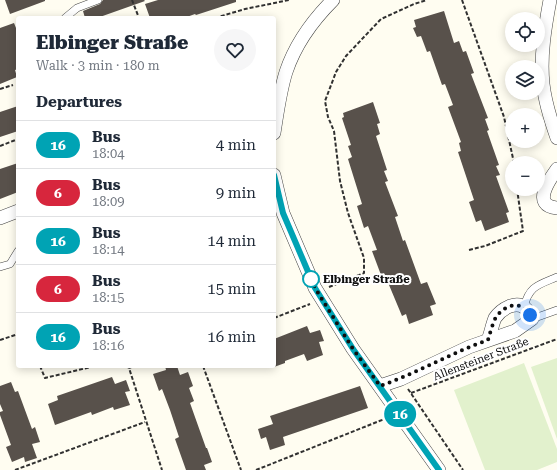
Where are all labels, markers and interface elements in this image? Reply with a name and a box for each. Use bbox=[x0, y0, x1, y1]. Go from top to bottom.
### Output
map controls bbox=[505, 12, 545, 196]
button: locate bbox=[505, 12, 545, 52]
button: heart bbox=[214, 29, 256, 71]
text: Elbinger Straße bbox=[36, 31, 188, 54]
text: Walk · 3 min · 180 m bbox=[36, 58, 160, 73]
button: layers bbox=[505, 60, 545, 100]
text: Departures bbox=[36, 93, 122, 111]
button: + bbox=[505, 108, 545, 148]
text: Bus bbox=[92, 128, 120, 146]
text: 4 min bbox=[216, 136, 256, 154]
text: 16 bbox=[50, 137, 66, 153]
text: 18:04 bbox=[92, 146, 124, 161]
button: − bbox=[505, 156, 545, 196]
text: Bus bbox=[92, 176, 120, 194]
text: 9 min bbox=[216, 184, 256, 202]
text: 6 bbox=[54, 185, 62, 201]
text: 18:09 bbox=[92, 194, 124, 209]
text: Bus bbox=[92, 224, 120, 242]
text: 14 min bbox=[207, 232, 256, 250]
text: 16 bbox=[50, 233, 66, 249]
text: 18:14 bbox=[92, 242, 124, 257]
marker: Elbinger Straße bbox=[302, 270, 320, 288]
text: Bus bbox=[92, 272, 120, 290]
place label: Elbinger Straße bbox=[323, 273, 410, 286]
text: 15 min bbox=[207, 280, 256, 298]
text: 6 bbox=[54, 281, 62, 297]
text: 18:15 bbox=[92, 290, 124, 305]
your location bbox=[520, 305, 540, 325]
text: Bus bbox=[92, 320, 120, 338]
text: 16 min bbox=[207, 328, 256, 346]
text: 16 bbox=[50, 329, 66, 345]
street label: Allensteiner Straße bbox=[431, 335, 531, 383]
text: 18:16 bbox=[92, 338, 124, 353]
line badge: 16 bbox=[382, 401, 418, 427]
text: 16 bbox=[392, 406, 408, 422]

